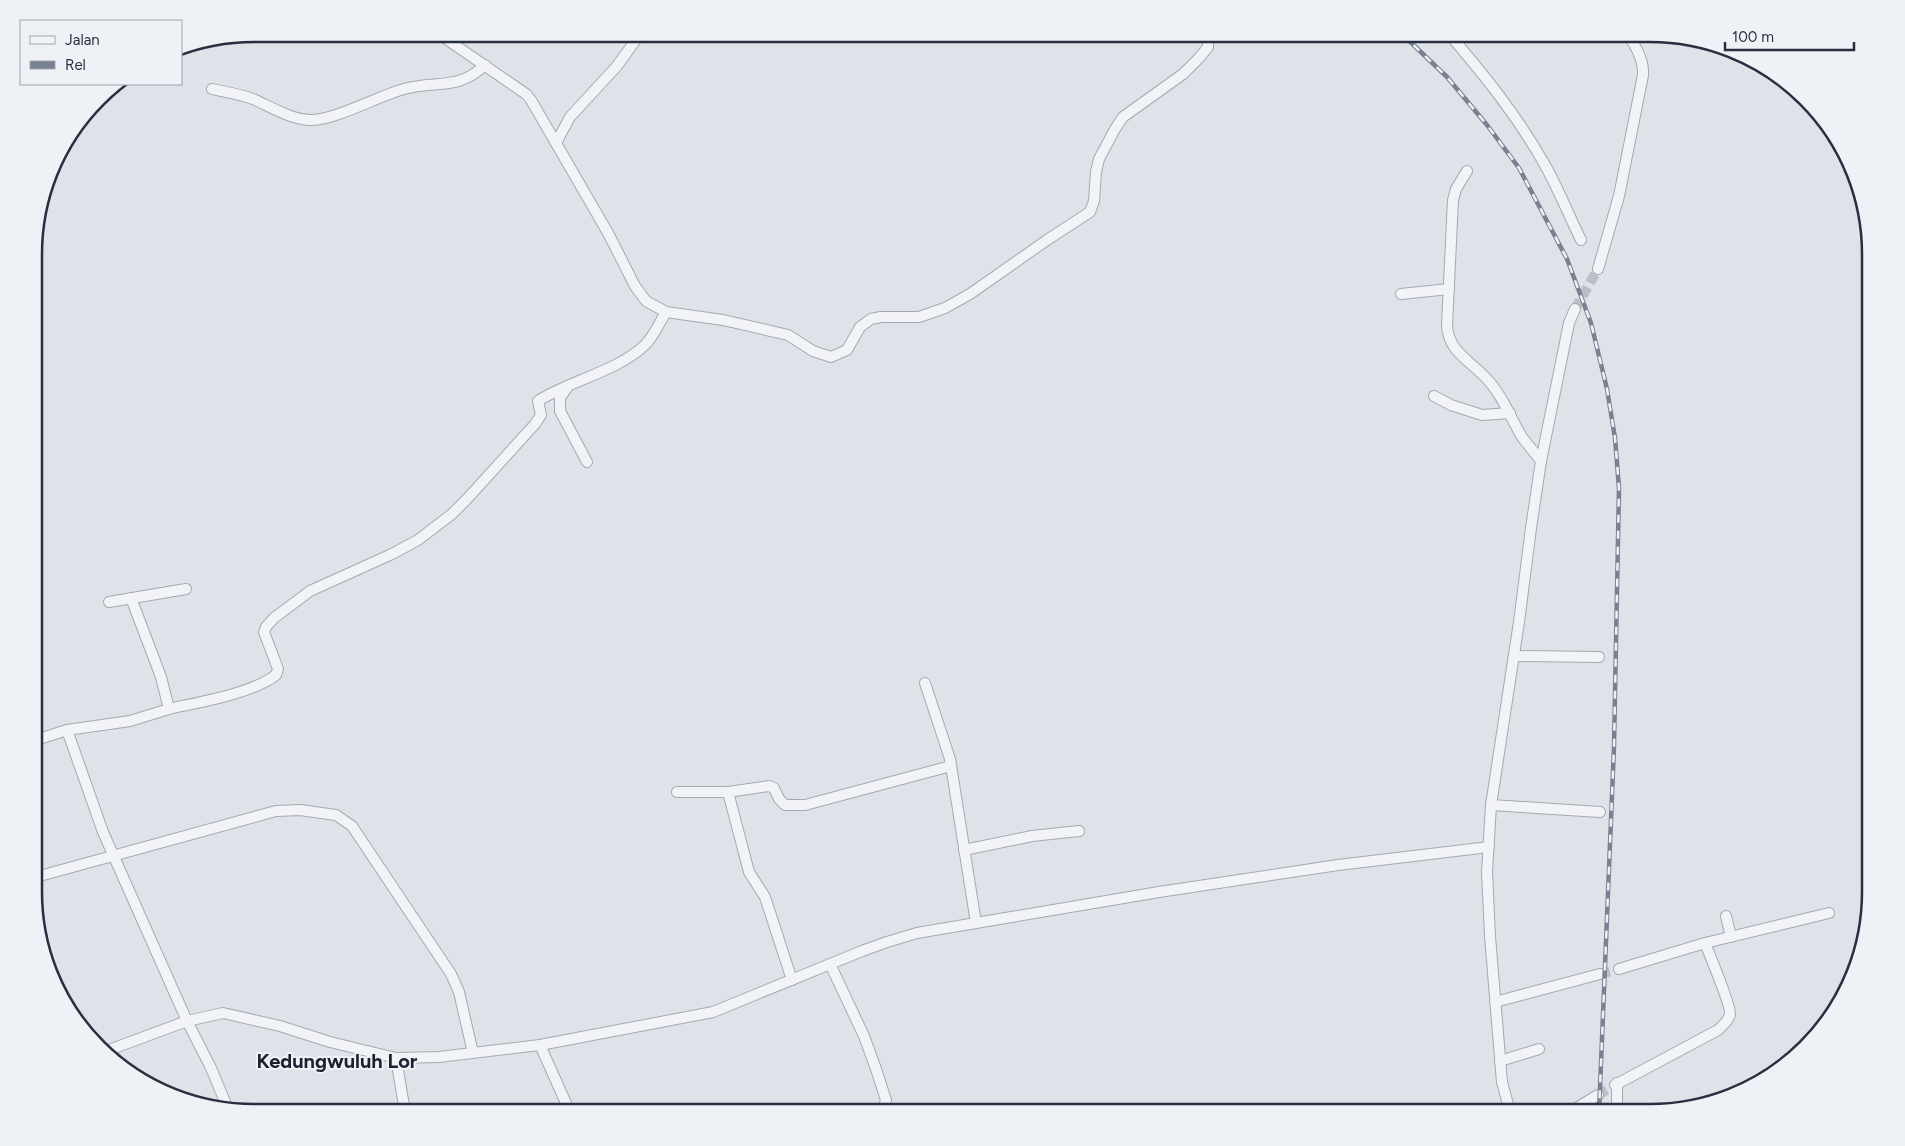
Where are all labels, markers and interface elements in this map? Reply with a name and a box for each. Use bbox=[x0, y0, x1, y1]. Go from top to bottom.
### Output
legend bbox=[20, 20, 182, 85]
scale bar bbox=[1725, 20, 1854, 52]
text: 100 m bbox=[1732, 28, 1774, 46]
text: Jalan bbox=[65, 31, 100, 49]
text: Rel bbox=[65, 56, 86, 74]
district label: Kedungwuluh Lor bbox=[257, 1049, 418, 1073]

